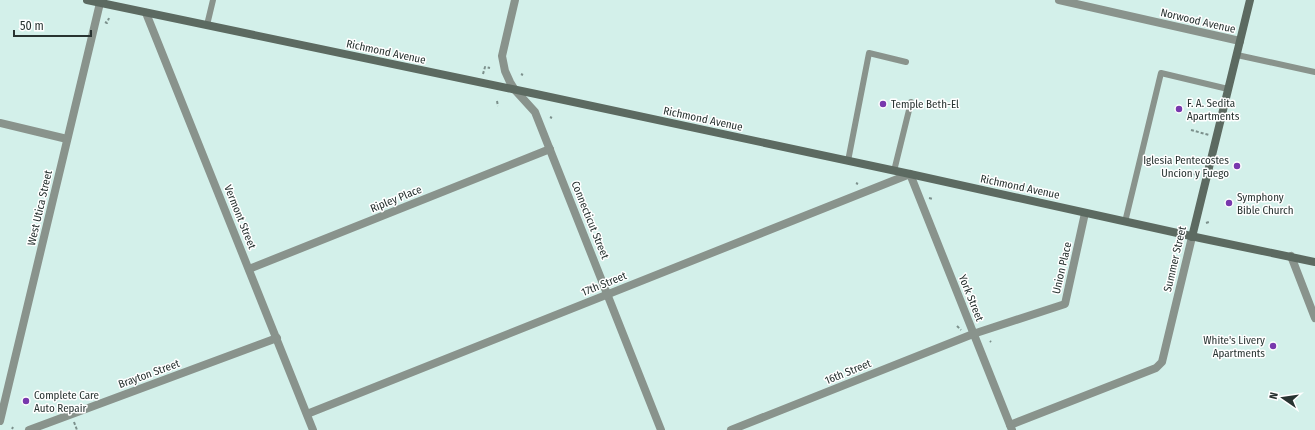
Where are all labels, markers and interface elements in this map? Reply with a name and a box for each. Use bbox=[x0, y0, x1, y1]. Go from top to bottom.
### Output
street label: Norwood Avenue bbox=[1159, 6, 1237, 36]
scale bar bbox=[14, 12, 91, 38]
text: 50 m bbox=[20, 19, 44, 33]
street label: Richmond Avenue bbox=[345, 37, 427, 67]
place label: F. A. Sedita Apartments bbox=[1187, 97, 1240, 123]
place label: Temple Beth-El bbox=[891, 98, 959, 111]
marker: Temple Beth-El bbox=[878, 99, 888, 109]
street label: Richmond Avenue bbox=[662, 104, 744, 134]
marker: F. A. Sedita Apartments bbox=[1174, 104, 1184, 114]
place label: Iglesia Pentecostes Uncion y Fuego bbox=[1143, 154, 1229, 180]
marker: Iglesia Pentecostes Uncion y Fuego bbox=[1232, 161, 1242, 171]
street label: West Utica Street bbox=[25, 169, 55, 247]
street label: Richmond Avenue bbox=[979, 172, 1061, 202]
street label: Connecticut Street bbox=[568, 179, 612, 261]
street label: Vermont Street bbox=[221, 183, 259, 251]
street label: Ripley Place bbox=[368, 183, 424, 215]
place label: Symphony Bible Church bbox=[1237, 191, 1294, 217]
marker: Symphony Bible Church bbox=[1224, 198, 1234, 208]
street label: Summer Street bbox=[1161, 224, 1189, 293]
street label: Union Place bbox=[1050, 241, 1074, 295]
street label: 17th Street bbox=[579, 269, 629, 299]
street label: York Street bbox=[956, 273, 986, 324]
place label: White's Livery Apartments bbox=[1203, 334, 1265, 360]
marker: White's Livery Apartments bbox=[1268, 341, 1278, 351]
street label: Brayton Street bbox=[117, 357, 182, 391]
street label: 16th Street bbox=[823, 357, 873, 387]
north arrow bbox=[1263, 378, 1303, 418]
place label: Complete Care Auto Repair bbox=[34, 389, 99, 415]
text: N bbox=[1267, 391, 1281, 401]
marker: Complete Care Auto Repair bbox=[21, 396, 31, 406]

